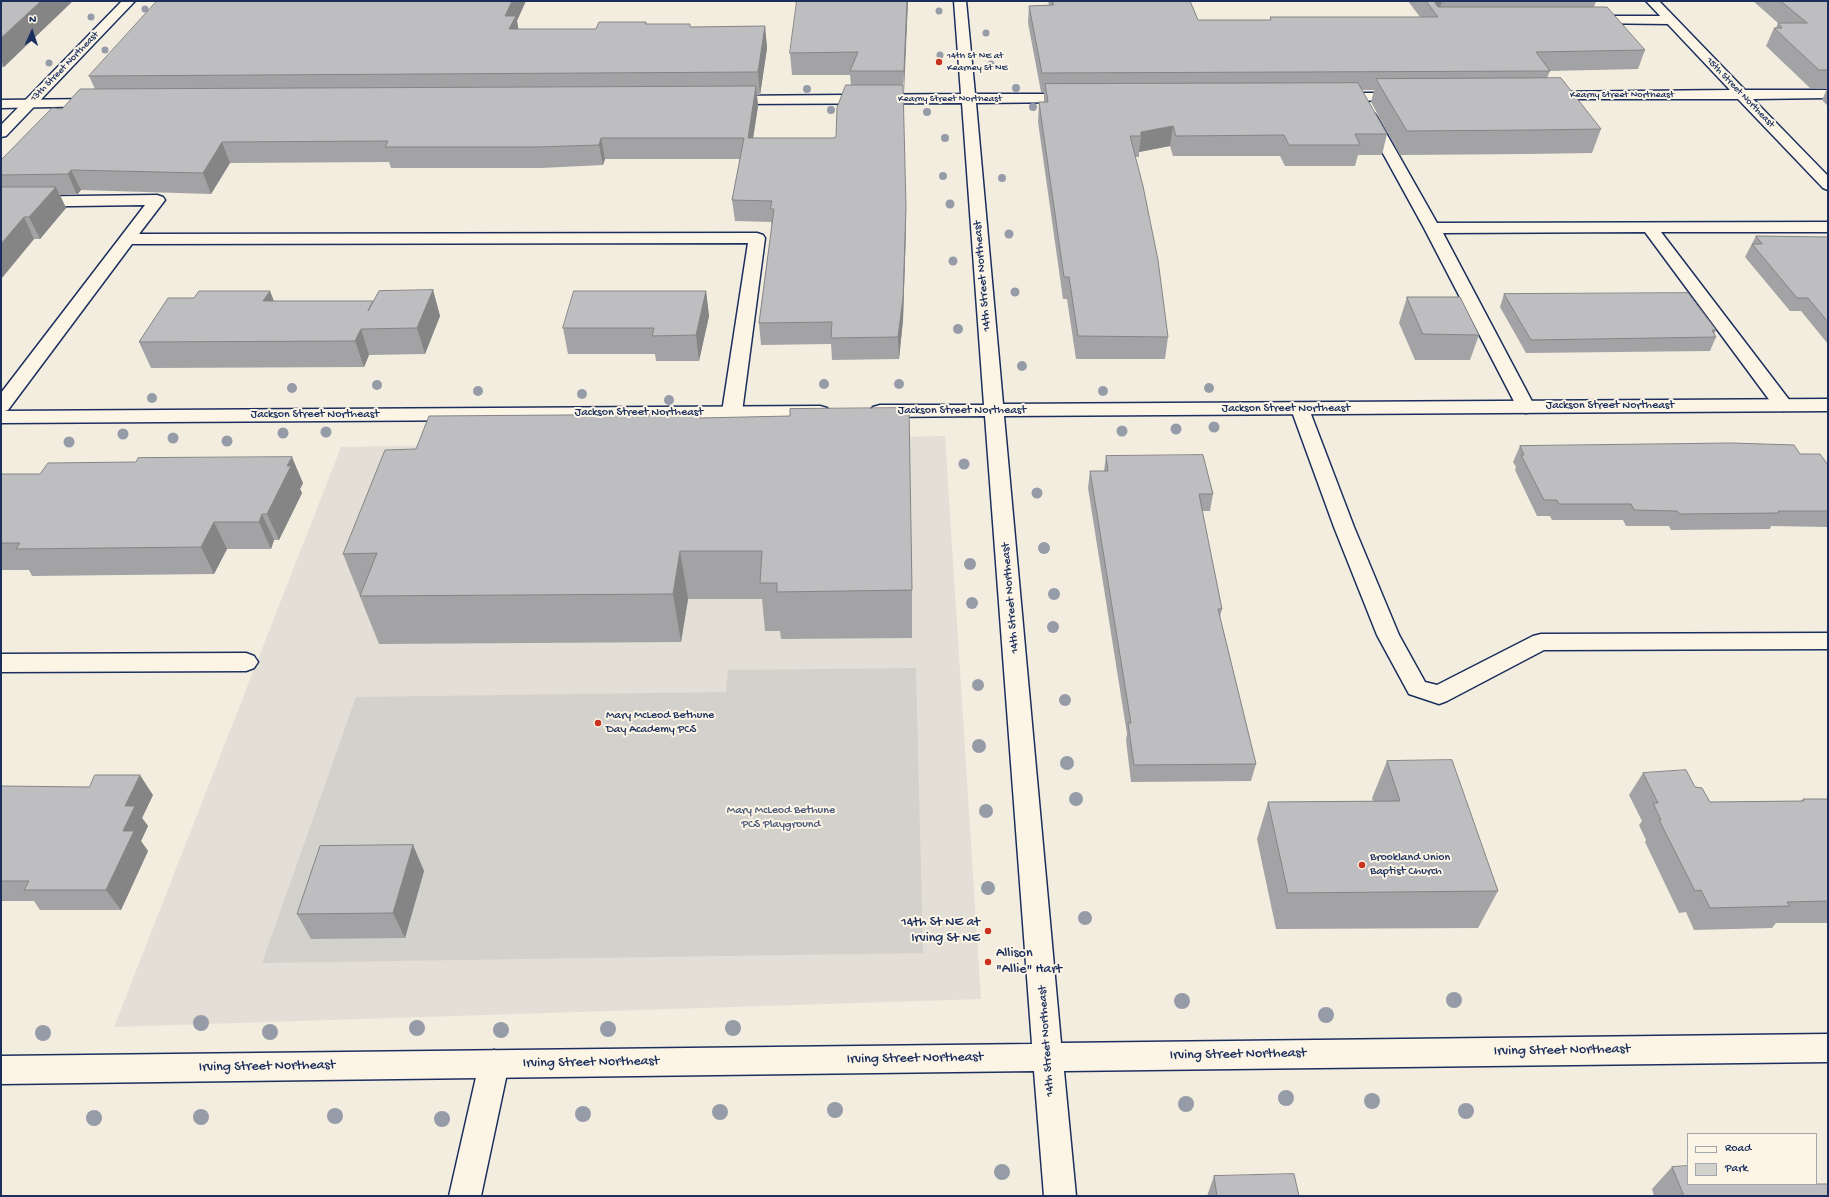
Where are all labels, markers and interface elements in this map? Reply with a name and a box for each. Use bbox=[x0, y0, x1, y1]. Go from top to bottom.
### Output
north arrow bbox=[12, 12, 52, 52]
text: N bbox=[29, 14, 37, 26]
street label: 13th Street Northeast bbox=[28, 29, 102, 105]
place label: 14th St NE at Kearney St NE bbox=[947, 50, 1008, 74]
street label: 15th Street Northeast bbox=[1703, 55, 1777, 131]
marker: 14th St NE at Kearney St NE bbox=[934, 57, 944, 67]
street label: Kearny Street Northeast bbox=[1570, 89, 1674, 101]
street label: Kearny Street Northeast bbox=[898, 93, 1002, 105]
street label: 14th Street Northeast bbox=[971, 220, 995, 332]
street label: Jackson Street Northeast bbox=[1546, 399, 1674, 413]
street label: Jackson Street Northeast bbox=[1222, 402, 1350, 416]
street label: Jackson Street Northeast bbox=[898, 404, 1026, 418]
street label: Jackson Street Northeast bbox=[575, 406, 703, 420]
street label: Jackson Street Northeast bbox=[251, 408, 379, 422]
street label: 14th Street Northeast bbox=[999, 542, 1023, 654]
place label: Mary McLeod Bethune Day Academy PCS bbox=[606, 709, 714, 737]
marker: Mary McLeod Bethune Day Academy PCS bbox=[593, 718, 603, 728]
park label: Mary McLeod Bethune PCS Playground bbox=[727, 804, 835, 832]
place label: Brookland Union Baptist Church bbox=[1370, 851, 1450, 879]
marker: Brookland Union Baptist Church bbox=[1357, 860, 1367, 870]
place label: 14th St NE at Irving St NE bbox=[901, 915, 980, 948]
marker: 14th St NE at Irving St NE bbox=[983, 926, 993, 936]
place label: Allison "Allie" Hart bbox=[996, 946, 1062, 978]
marker: Allison "Allie" Hart bbox=[983, 957, 993, 967]
street label: 14th Street Northeast bbox=[1036, 985, 1058, 1097]
street label: Irving Street Northeast bbox=[1494, 1041, 1630, 1061]
street label: Irving Street Northeast bbox=[1170, 1045, 1306, 1065]
street label: Irving Street Northeast bbox=[847, 1049, 983, 1069]
street label: Irving Street Northeast bbox=[523, 1053, 659, 1073]
street label: Irving Street Northeast bbox=[199, 1057, 335, 1077]
legend bbox=[1687, 1133, 1817, 1185]
text: Road bbox=[1725, 1142, 1751, 1156]
text: Park bbox=[1725, 1162, 1748, 1176]

